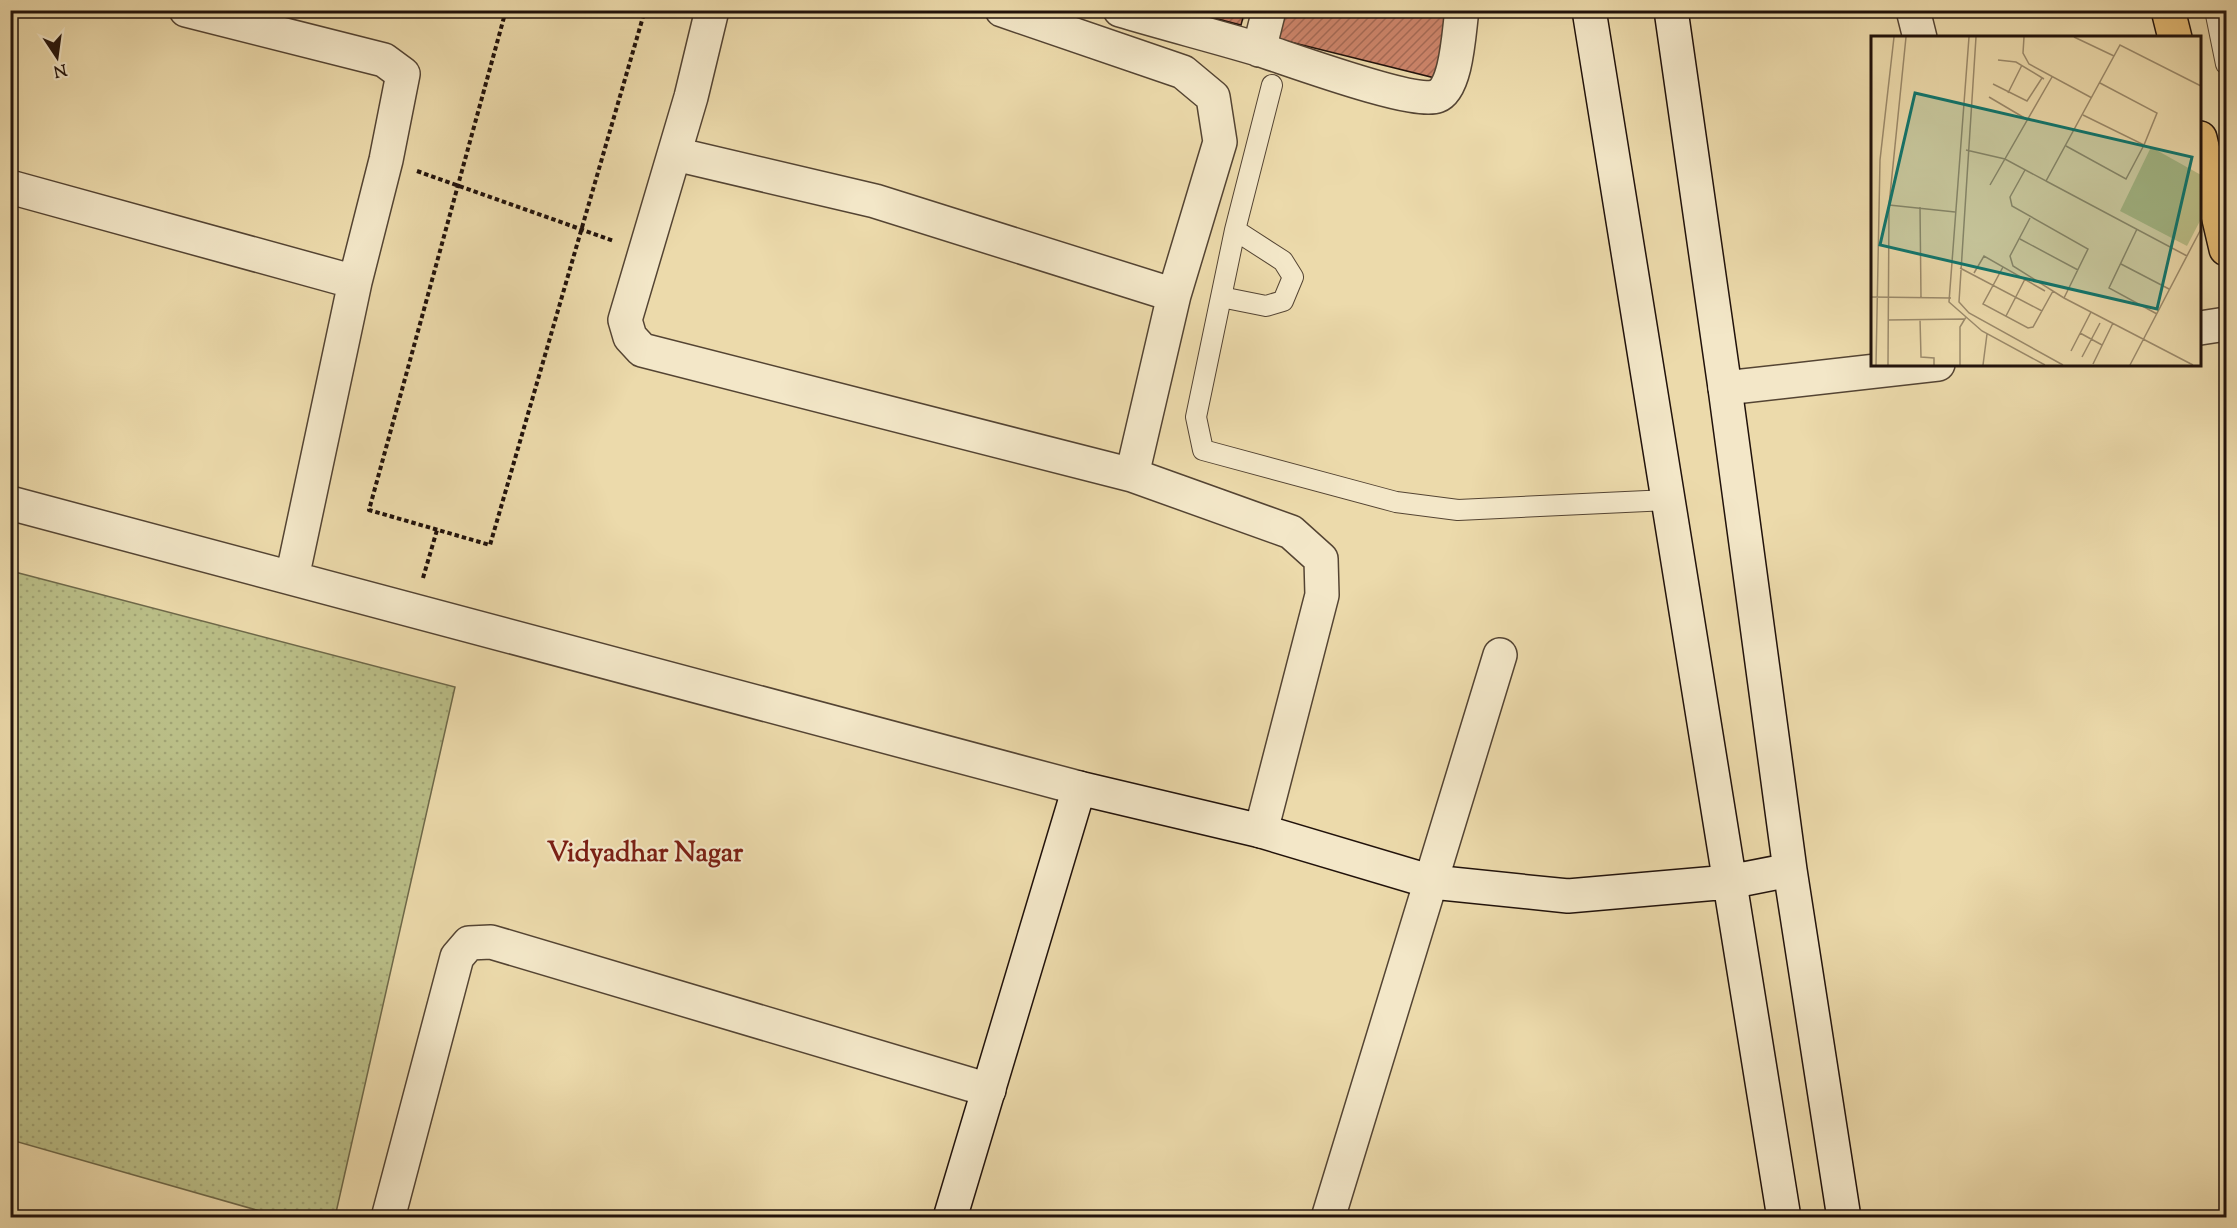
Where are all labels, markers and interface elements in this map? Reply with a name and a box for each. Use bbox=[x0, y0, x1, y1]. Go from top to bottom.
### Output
north arrow bbox=[27, 27, 87, 87]
inset map bbox=[1871, 36, 2201, 366]
text: N bbox=[51, 57, 69, 82]
district label: Vidyadhar Nagar bbox=[547, 835, 744, 874]

